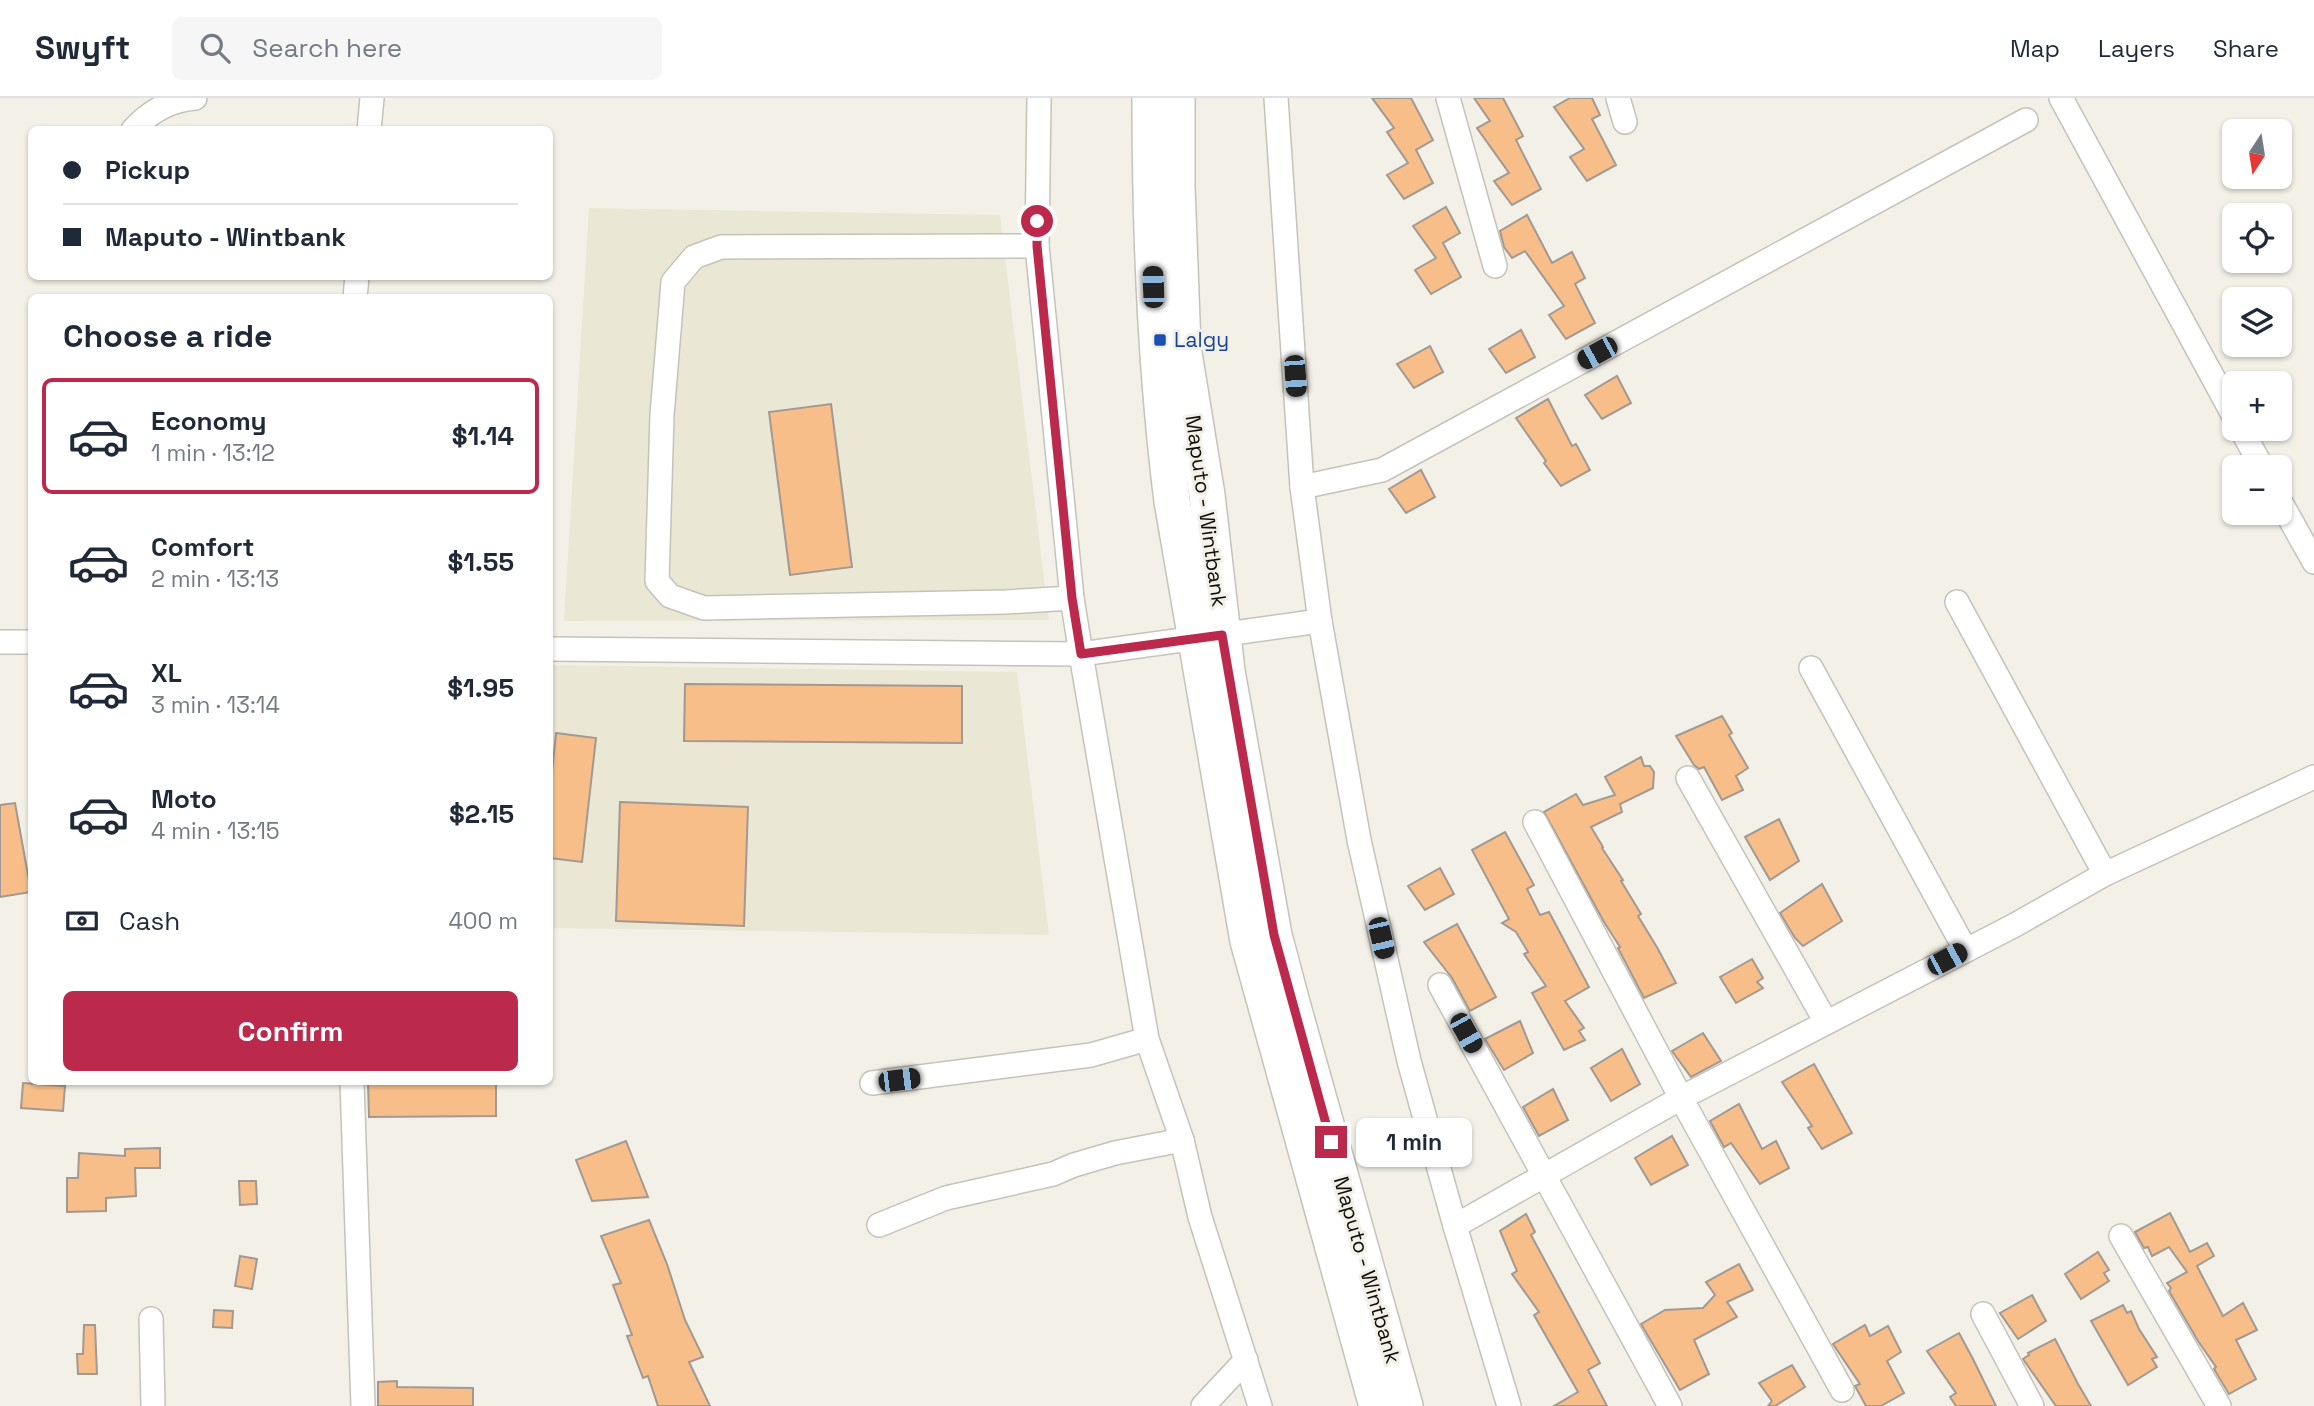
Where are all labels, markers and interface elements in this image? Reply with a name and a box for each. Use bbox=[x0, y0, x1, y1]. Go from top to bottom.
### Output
search box bbox=[172, 17, 662, 80]
text: Swyft bbox=[35, 27, 130, 69]
icon: search bbox=[196, 29, 234, 67]
text: Search here bbox=[252, 31, 402, 65]
text: Map bbox=[2010, 33, 2060, 64]
text: Layers bbox=[2098, 33, 2175, 64]
text: Share bbox=[2213, 33, 2279, 64]
north arrow bbox=[2222, 119, 2292, 189]
map controls bbox=[2222, 119, 2292, 525]
text: Pickup bbox=[105, 153, 190, 187]
button: locate bbox=[2222, 203, 2292, 273]
route start bbox=[1021, 205, 1053, 237]
text: Maputo - Wintbank bbox=[105, 220, 346, 254]
car bbox=[1142, 266, 1165, 308]
button: layers bbox=[2222, 287, 2292, 357]
text: Choose a ride bbox=[63, 316, 273, 356]
place label: Lalgy bbox=[1174, 326, 1229, 353]
marker: Lalgy bbox=[1152, 332, 1168, 348]
car bbox=[1574, 334, 1621, 372]
car bbox=[1284, 354, 1307, 398]
button: + bbox=[2222, 371, 2292, 441]
text: Economy bbox=[151, 404, 267, 438]
icon: car bbox=[67, 405, 130, 468]
street label: Maputo - Wintbank bbox=[1180, 413, 1233, 609]
text: $1.14 bbox=[452, 419, 514, 453]
text: 1 min · 13:12 bbox=[151, 438, 275, 468]
button: − bbox=[2222, 455, 2292, 525]
text: Comfort bbox=[151, 530, 254, 564]
icon: car bbox=[67, 531, 130, 594]
text: $1.55 bbox=[448, 545, 514, 579]
text: 2 min · 13:13 bbox=[151, 564, 279, 594]
text: XL bbox=[151, 656, 182, 690]
icon: car bbox=[67, 657, 130, 720]
text: $1.95 bbox=[447, 671, 514, 705]
text: 3 min · 13:14 bbox=[151, 690, 280, 720]
text: Moto bbox=[151, 782, 217, 816]
icon: car bbox=[67, 783, 130, 846]
text: $2.15 bbox=[449, 797, 514, 831]
text: 4 min · 13:15 bbox=[151, 816, 280, 846]
icon: cash bbox=[63, 902, 101, 940]
text: Cash bbox=[119, 904, 180, 938]
text: 400 m bbox=[448, 906, 518, 936]
car bbox=[1367, 915, 1396, 961]
car bbox=[1924, 940, 1971, 978]
button: Confirm bbox=[63, 991, 518, 1071]
car bbox=[1447, 1010, 1486, 1056]
car bbox=[877, 1067, 922, 1093]
callout: 1 min bbox=[1356, 1118, 1471, 1166]
route end bbox=[1315, 1126, 1347, 1158]
text: 1 min bbox=[1386, 1127, 1442, 1157]
street label: Maputo - Wintbank bbox=[1328, 1173, 1407, 1367]

